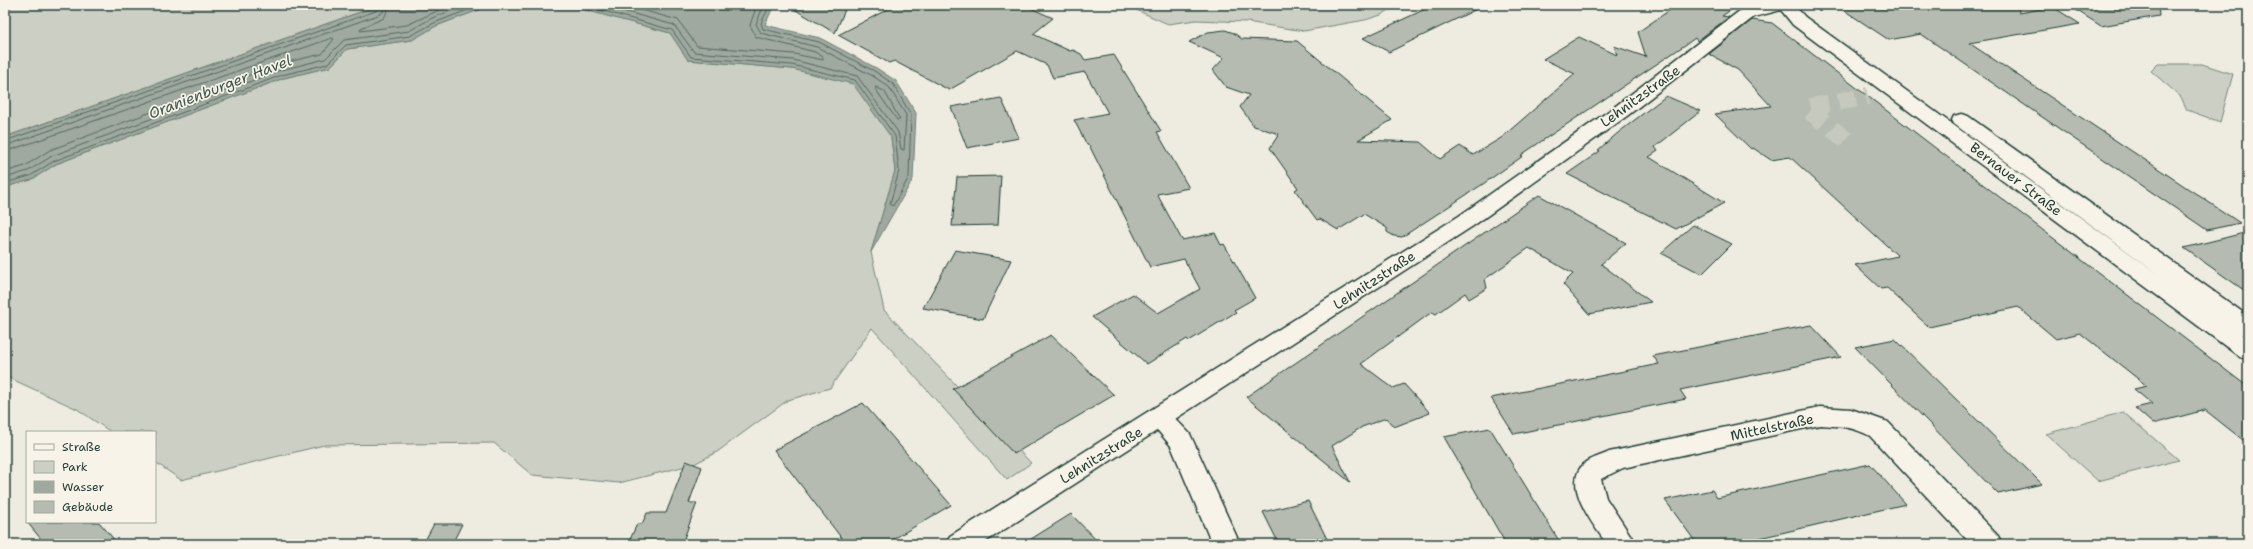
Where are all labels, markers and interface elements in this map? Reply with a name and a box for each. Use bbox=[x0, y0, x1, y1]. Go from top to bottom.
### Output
water label: Oranienburger Havel bbox=[146, 50, 295, 124]
street label: Lehnitzstraße bbox=[1597, 61, 1684, 131]
street label: Bernauer Straße bbox=[1966, 138, 2066, 220]
street label: Lehnitzstraße bbox=[1330, 247, 1419, 313]
street label: Mittelstraße bbox=[1729, 409, 1815, 445]
street label: Lehnitzstraße bbox=[1056, 422, 1146, 488]
legend bbox=[26, 431, 156, 523]
text: Straße bbox=[62, 439, 101, 455]
text: Park bbox=[62, 459, 88, 475]
text: Wasser bbox=[62, 479, 104, 495]
text: Gebäude bbox=[62, 499, 113, 515]

